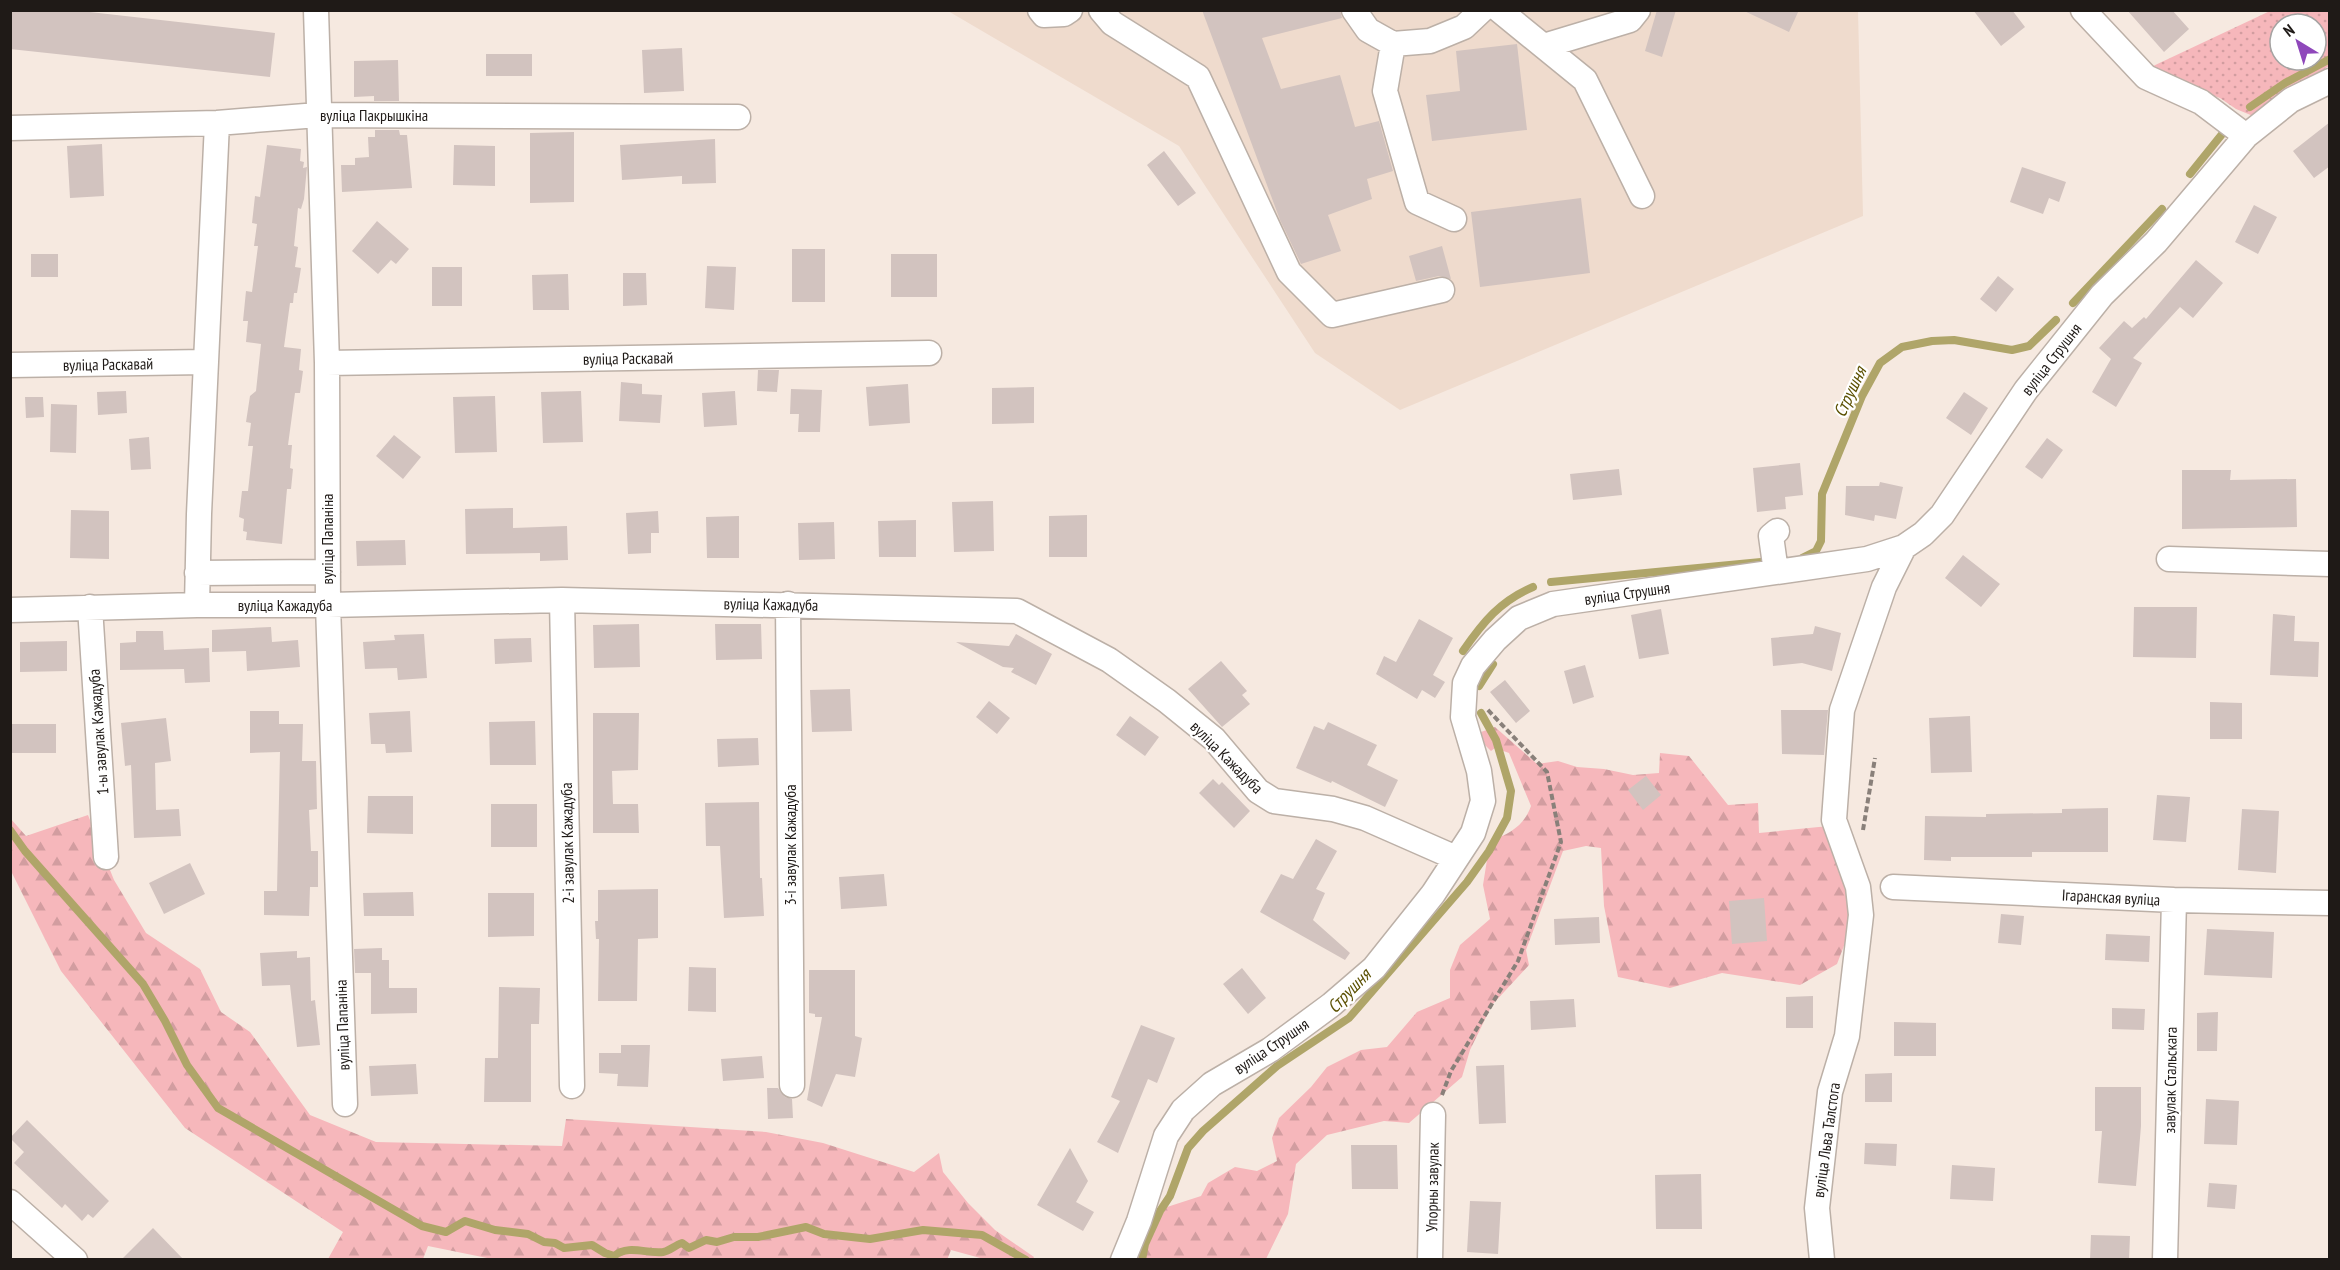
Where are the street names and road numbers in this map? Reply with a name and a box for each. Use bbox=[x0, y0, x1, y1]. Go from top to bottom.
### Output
street label: вуліца Пакрышкіна bbox=[320, 105, 428, 125]
street label: вуліца Струшня bbox=[2017, 319, 2085, 399]
street label: вуліца Раскавай bbox=[583, 347, 673, 369]
street label: вуліца Раскавай bbox=[63, 353, 153, 375]
street label: вуліца Папаніна bbox=[317, 494, 337, 584]
street label: вуліца Струшня bbox=[1583, 577, 1671, 609]
street label: вуліца Кажадуба bbox=[723, 593, 819, 615]
street label: вуліца Кажадуба bbox=[238, 595, 332, 615]
street label: 1-ы завулак Кажадуба bbox=[84, 668, 112, 796]
street label: вуліца Кажадуба bbox=[1186, 716, 1268, 798]
street label: 2-і завулак Кажадуба bbox=[556, 782, 578, 904]
street label: 3-і завулак Кажадуба bbox=[780, 784, 800, 906]
street label: Ігаранская вуліца bbox=[2061, 884, 2161, 910]
street label: вуліца Папаніна bbox=[330, 979, 354, 1071]
street label: вуліца Струшня bbox=[1230, 1014, 1312, 1078]
street label: завулак Стальскага bbox=[2159, 1027, 2181, 1133]
street label: вуліца Льва Талстога bbox=[1808, 1081, 1844, 1199]
street label: Упорны завулак bbox=[1421, 1141, 1443, 1232]

